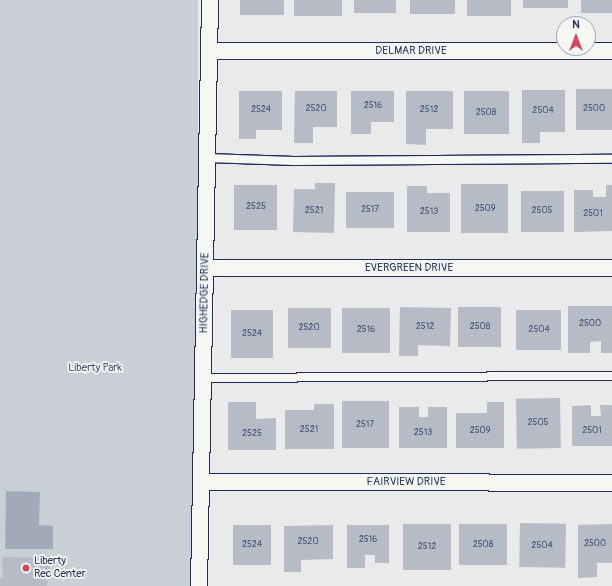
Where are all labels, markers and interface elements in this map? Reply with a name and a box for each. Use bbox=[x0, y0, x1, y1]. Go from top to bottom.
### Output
north arrow bbox=[556, 16, 596, 56]
text: N bbox=[572, 18, 580, 31]
street label: DELMAR DRIVE bbox=[375, 44, 447, 58]
house number: 2516 bbox=[364, 101, 382, 111]
house number: 2520 bbox=[305, 104, 327, 114]
house number: 2500 bbox=[583, 104, 605, 114]
house number: 2524 bbox=[251, 105, 271, 115]
house number: 2512 bbox=[420, 105, 438, 115]
house number: 2504 bbox=[532, 106, 554, 116]
house number: 2508 bbox=[476, 108, 496, 118]
house number: 2525 bbox=[246, 202, 266, 212]
house number: 2509 bbox=[475, 204, 495, 214]
house number: 2517 bbox=[361, 205, 379, 215]
house number: 2521 bbox=[305, 206, 323, 216]
house number: 2505 bbox=[532, 206, 552, 216]
house number: 2513 bbox=[420, 207, 438, 217]
house number: 2501 bbox=[583, 209, 603, 219]
street label: HIGHEDGE DRIVE bbox=[198, 252, 212, 334]
street label: EVERGREEN DRIVE bbox=[365, 261, 453, 275]
house number: 2500 bbox=[579, 319, 601, 329]
house number: 2512 bbox=[416, 322, 434, 332]
house number: 2508 bbox=[470, 322, 490, 332]
house number: 2520 bbox=[298, 323, 320, 333]
house number: 2516 bbox=[357, 325, 375, 335]
house number: 2504 bbox=[528, 325, 550, 335]
house number: 2524 bbox=[242, 329, 262, 339]
park label: Liberty Park bbox=[68, 361, 122, 375]
house number: 2505 bbox=[528, 418, 548, 428]
house number: 2517 bbox=[356, 420, 374, 430]
house number: 2521 bbox=[300, 425, 318, 435]
house number: 2509 bbox=[470, 426, 490, 436]
house number: 2501 bbox=[582, 426, 602, 436]
house number: 2513 bbox=[414, 428, 432, 438]
house number: 2525 bbox=[242, 429, 262, 439]
street label: FAIRVIEW DRIVE bbox=[366, 475, 446, 489]
house number: 2516 bbox=[359, 535, 377, 545]
house number: 2520 bbox=[297, 537, 319, 547]
house number: 2500 bbox=[584, 539, 606, 549]
house number: 2524 bbox=[242, 540, 262, 550]
house number: 2508 bbox=[473, 540, 493, 550]
house number: 2504 bbox=[531, 541, 553, 551]
house number: 2512 bbox=[418, 542, 436, 552]
place label: Liberty Rec Center bbox=[34, 555, 86, 581]
marker: Liberty Rec Center bbox=[21, 563, 31, 573]

